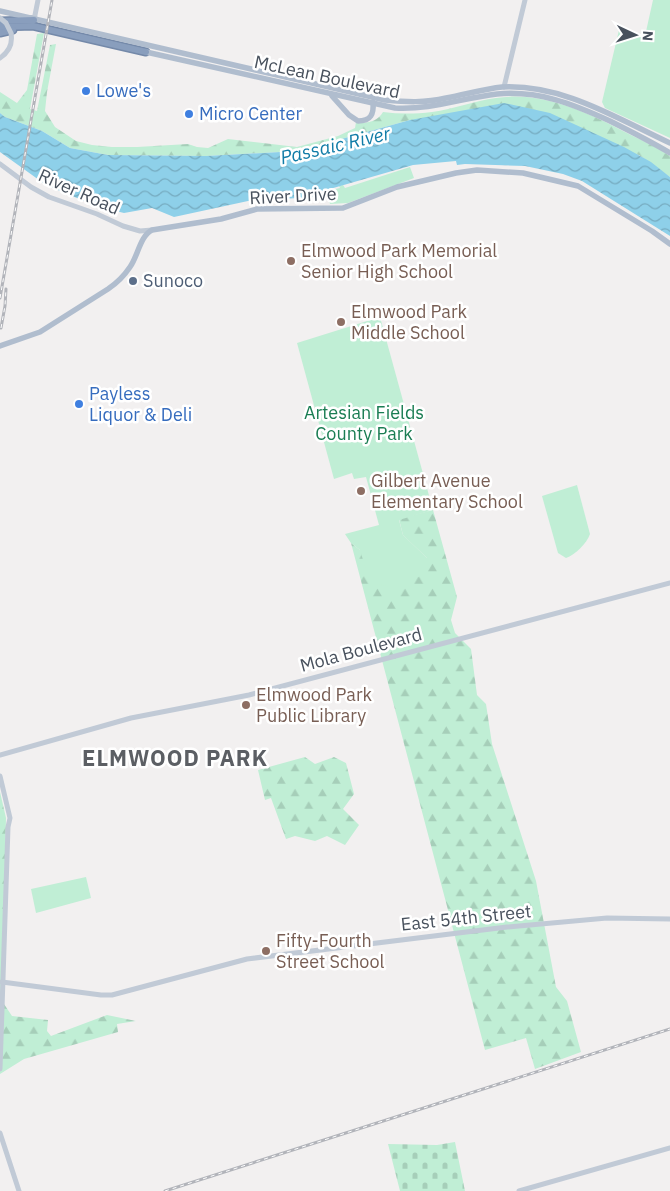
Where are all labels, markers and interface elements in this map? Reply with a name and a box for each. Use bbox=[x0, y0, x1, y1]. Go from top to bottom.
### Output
north arrow bbox=[610, 10, 660, 60]
text: N bbox=[639, 30, 657, 42]
street label: McLean Boulevard bbox=[252, 50, 402, 103]
place label: Lowe's bbox=[96, 79, 151, 102]
marker: Lowe's bbox=[80, 85, 92, 97]
place label: Micro Center bbox=[199, 102, 302, 125]
marker: Micro Center bbox=[183, 108, 195, 120]
water label: Passaic River bbox=[278, 120, 393, 169]
street label: River Road bbox=[35, 163, 124, 220]
street label: River Drive bbox=[249, 182, 337, 209]
place label: Elmwood Park Memorial Senior High School bbox=[301, 239, 497, 283]
marker: Elmwood Park Memorial Senior High School bbox=[285, 255, 297, 267]
place label: Sunoco bbox=[143, 269, 203, 292]
marker: Sunoco bbox=[127, 275, 139, 287]
place label: Elmwood Park Middle School bbox=[351, 300, 468, 344]
marker: Elmwood Park Middle School bbox=[335, 316, 347, 328]
place label: Payless Liquor & Deli bbox=[89, 382, 192, 426]
marker: Payless Liquor & Deli bbox=[73, 398, 85, 410]
park label: Artesian Fields County Park bbox=[304, 401, 424, 445]
place label: Gilbert Avenue Elementary School bbox=[371, 469, 523, 513]
marker: Gilbert Avenue Elementary School bbox=[355, 485, 367, 497]
street label: Mola Boulevard bbox=[297, 622, 424, 677]
place label: Elmwood Park Public Library bbox=[256, 683, 373, 727]
marker: Elmwood Park Public Library bbox=[240, 699, 252, 711]
district label: ELMWOOD PARK bbox=[82, 743, 268, 772]
street label: East 54th Street bbox=[400, 899, 532, 936]
place label: Fifty-Fourth Street School bbox=[276, 929, 385, 973]
marker: Fifty-Fourth Street School bbox=[260, 945, 272, 957]

